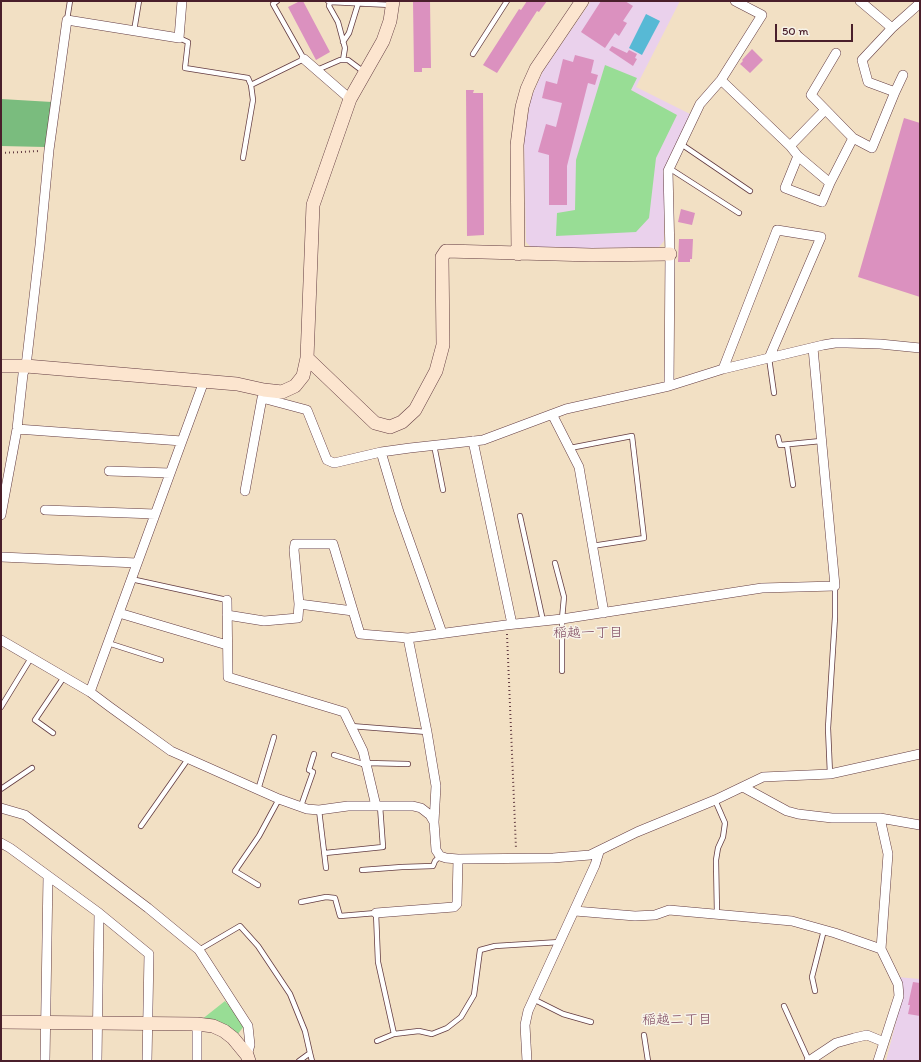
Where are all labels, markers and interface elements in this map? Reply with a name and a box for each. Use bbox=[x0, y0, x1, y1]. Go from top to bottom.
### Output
scale bar bbox=[777, 16, 855, 42]
text: 50 m bbox=[782, 24, 808, 38]
district label: 稲越一丁目 bbox=[553, 625, 623, 641]
district label: 稲越二丁目 bbox=[642, 1012, 712, 1028]

